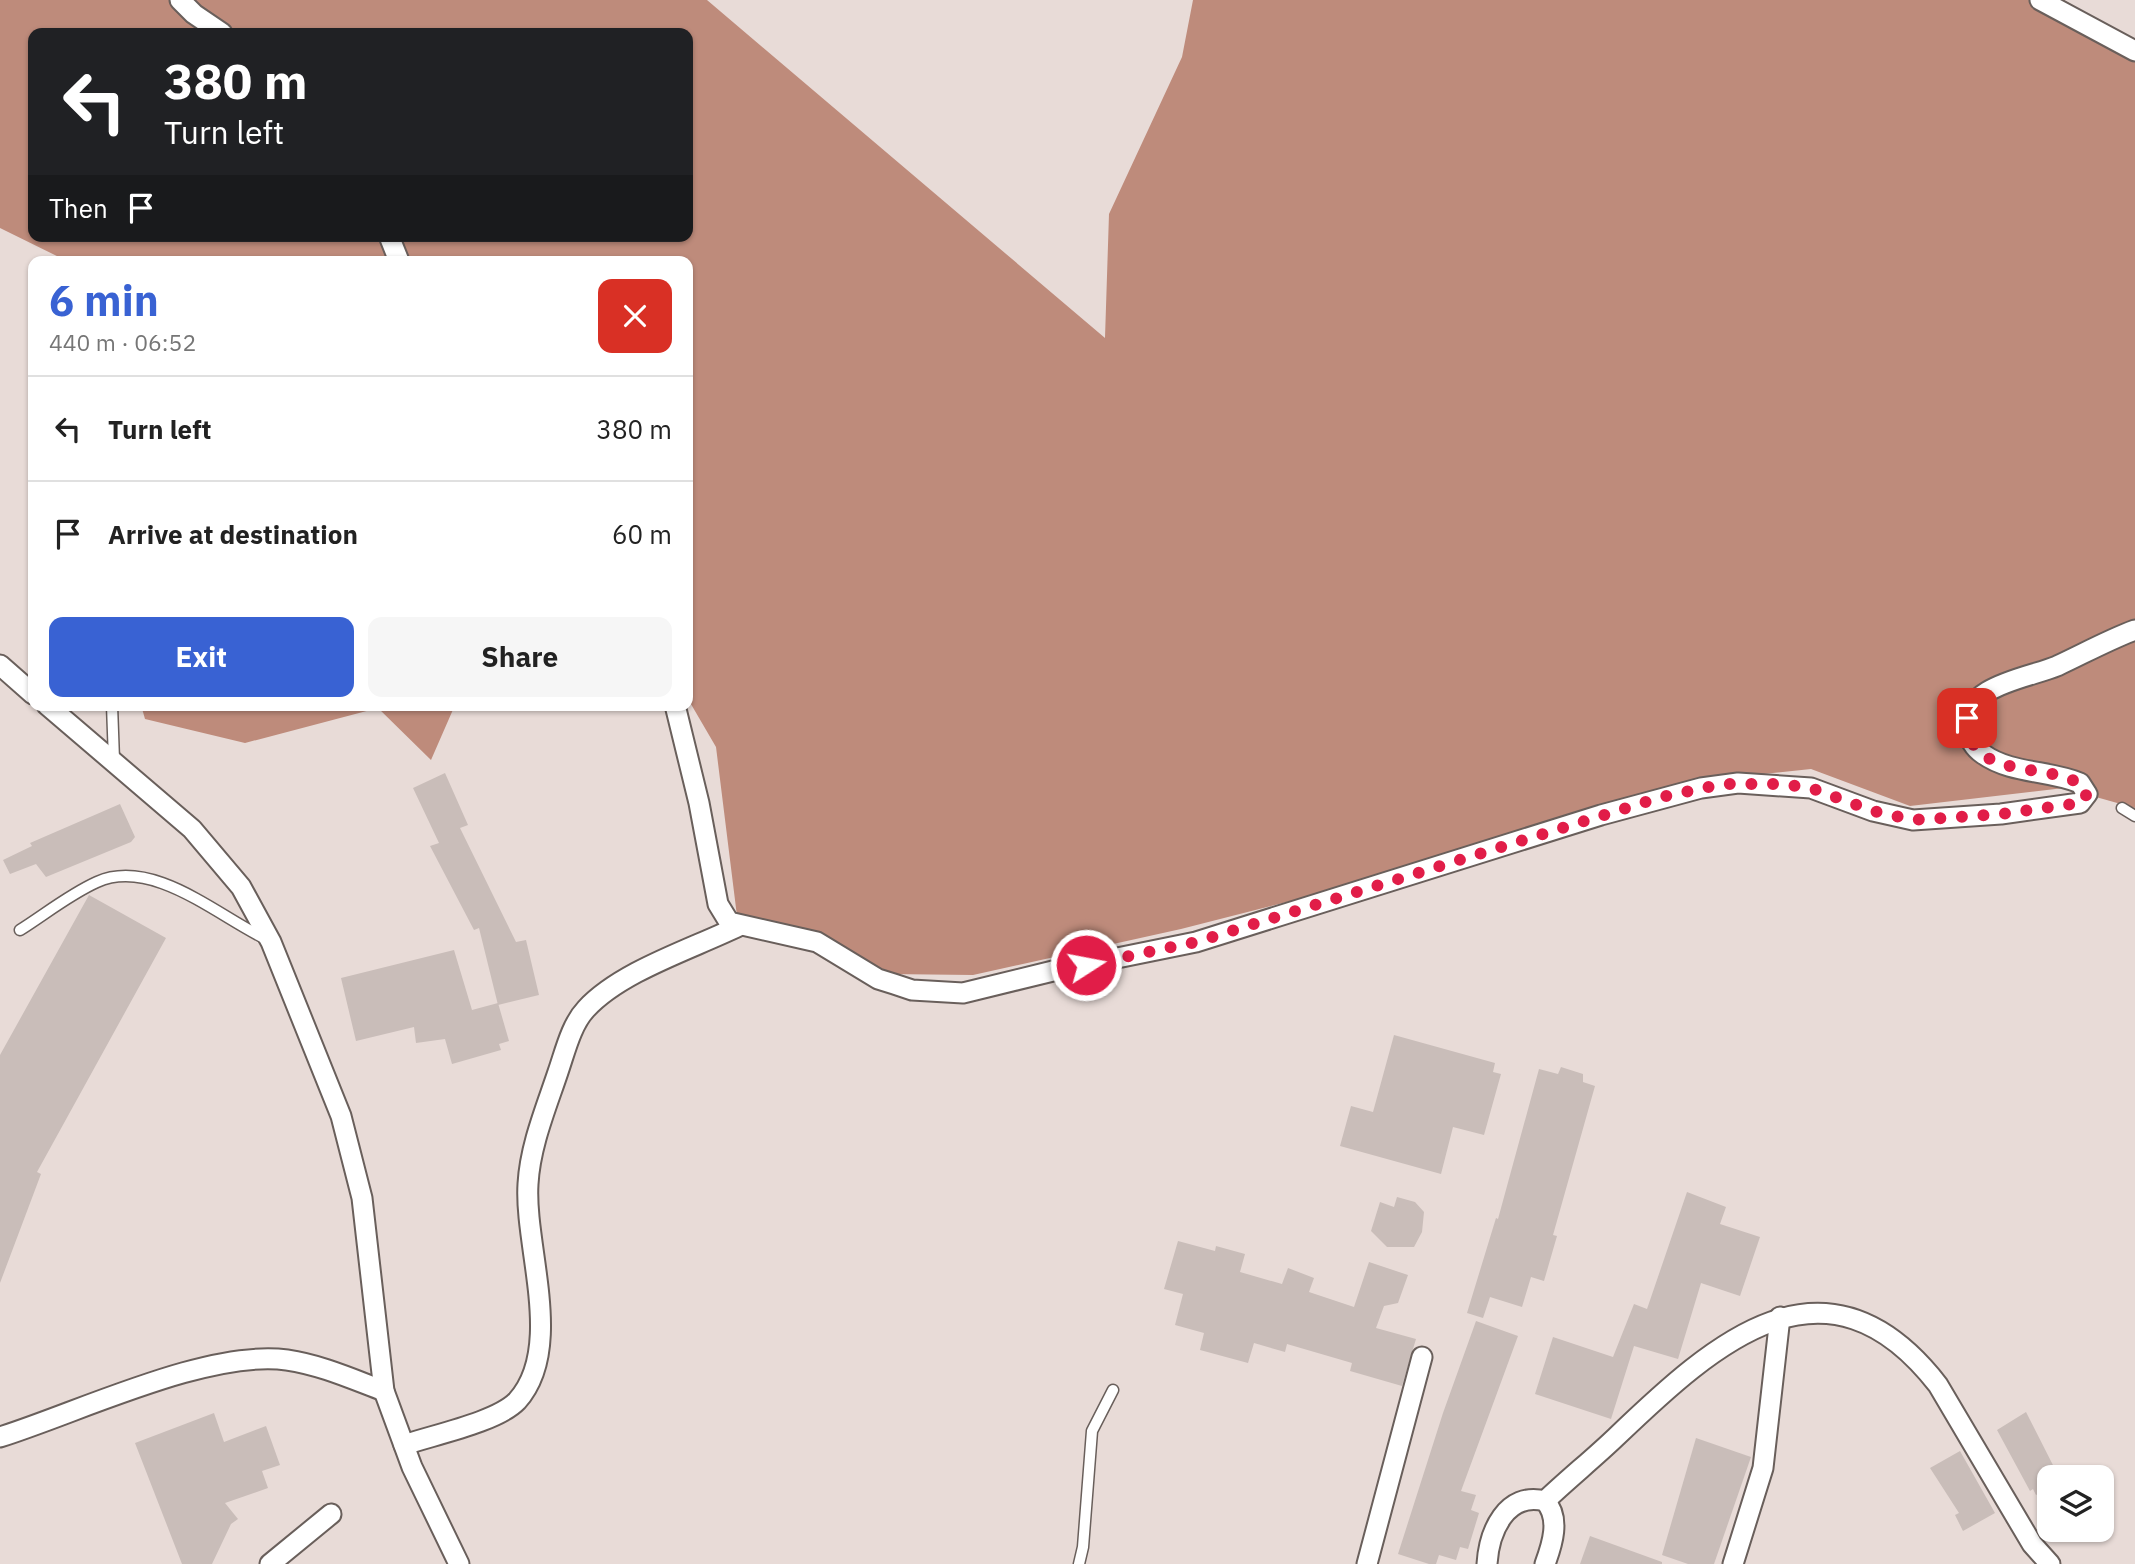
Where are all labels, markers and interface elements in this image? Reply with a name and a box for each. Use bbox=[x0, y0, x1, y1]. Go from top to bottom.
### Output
text: 380 m bbox=[164, 49, 308, 112]
icon: left bbox=[49, 56, 140, 147]
text: Turn left bbox=[164, 111, 284, 153]
icon: arrive bbox=[122, 189, 160, 227]
text: Then bbox=[49, 191, 108, 225]
text: 6 min bbox=[49, 273, 159, 328]
button: close bbox=[598, 279, 672, 353]
text: 440 m · 06:52 bbox=[49, 327, 196, 357]
icon: left bbox=[49, 410, 87, 448]
text: Turn left bbox=[108, 412, 211, 446]
text: 380 m bbox=[596, 412, 672, 446]
icon: arrive bbox=[49, 515, 87, 553]
text: Arrive at destination bbox=[108, 517, 358, 551]
text: 60 m bbox=[612, 517, 672, 551]
button: Exit bbox=[49, 617, 354, 697]
button: Share bbox=[368, 617, 672, 697]
pin bbox=[1937, 688, 1997, 748]
icon: arrive bbox=[1948, 699, 1986, 737]
position arrow bbox=[1049, 928, 1123, 1002]
map controls bbox=[2037, 1465, 2114, 1542]
button: layers bbox=[2037, 1465, 2114, 1542]

